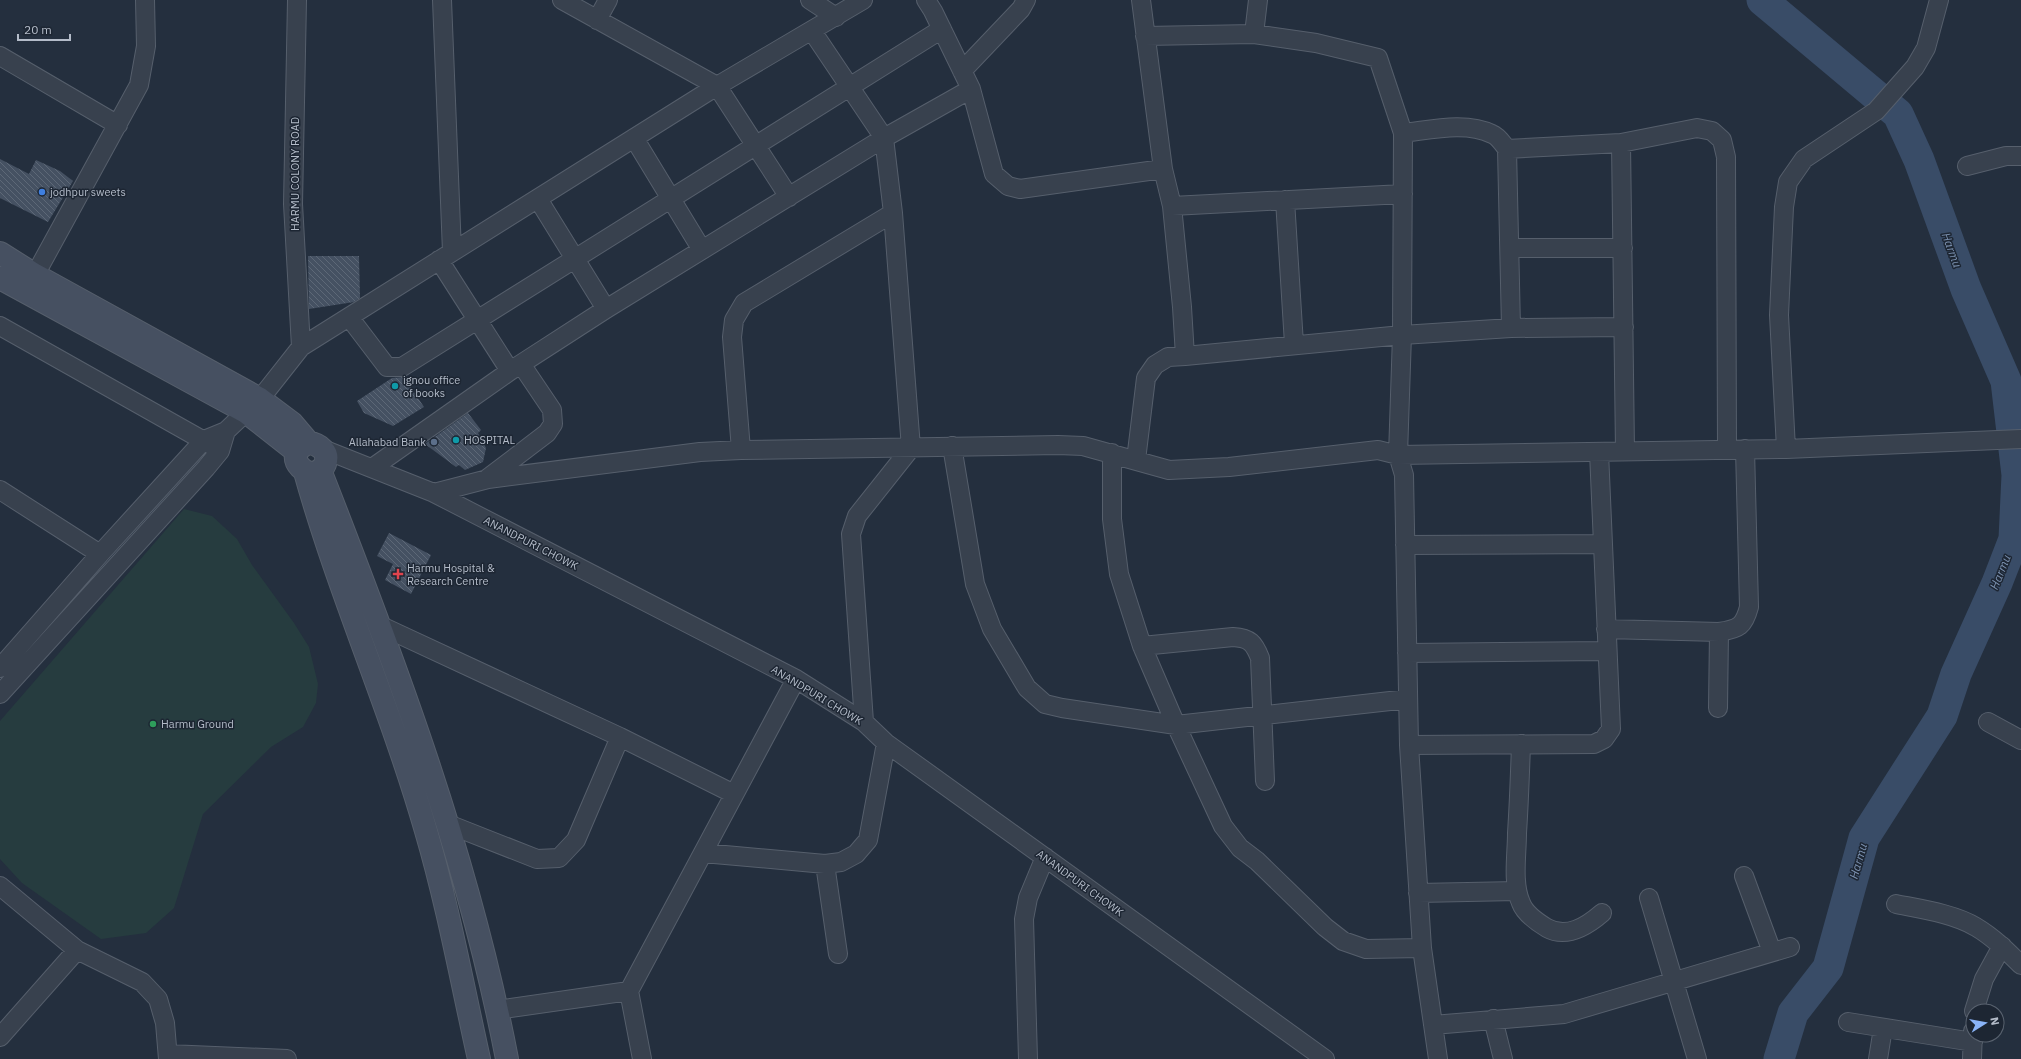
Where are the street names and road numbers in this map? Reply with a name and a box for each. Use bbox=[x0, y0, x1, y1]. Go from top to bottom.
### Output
street label: HARMU COLONY ROAD bbox=[288, 117, 302, 231]
street label: ANANDPURI CHOWK bbox=[481, 513, 581, 573]
street label: ANANDPURI CHOWK bbox=[769, 662, 865, 728]
street label: ANANDPURI CHOWK bbox=[1034, 847, 1126, 919]

